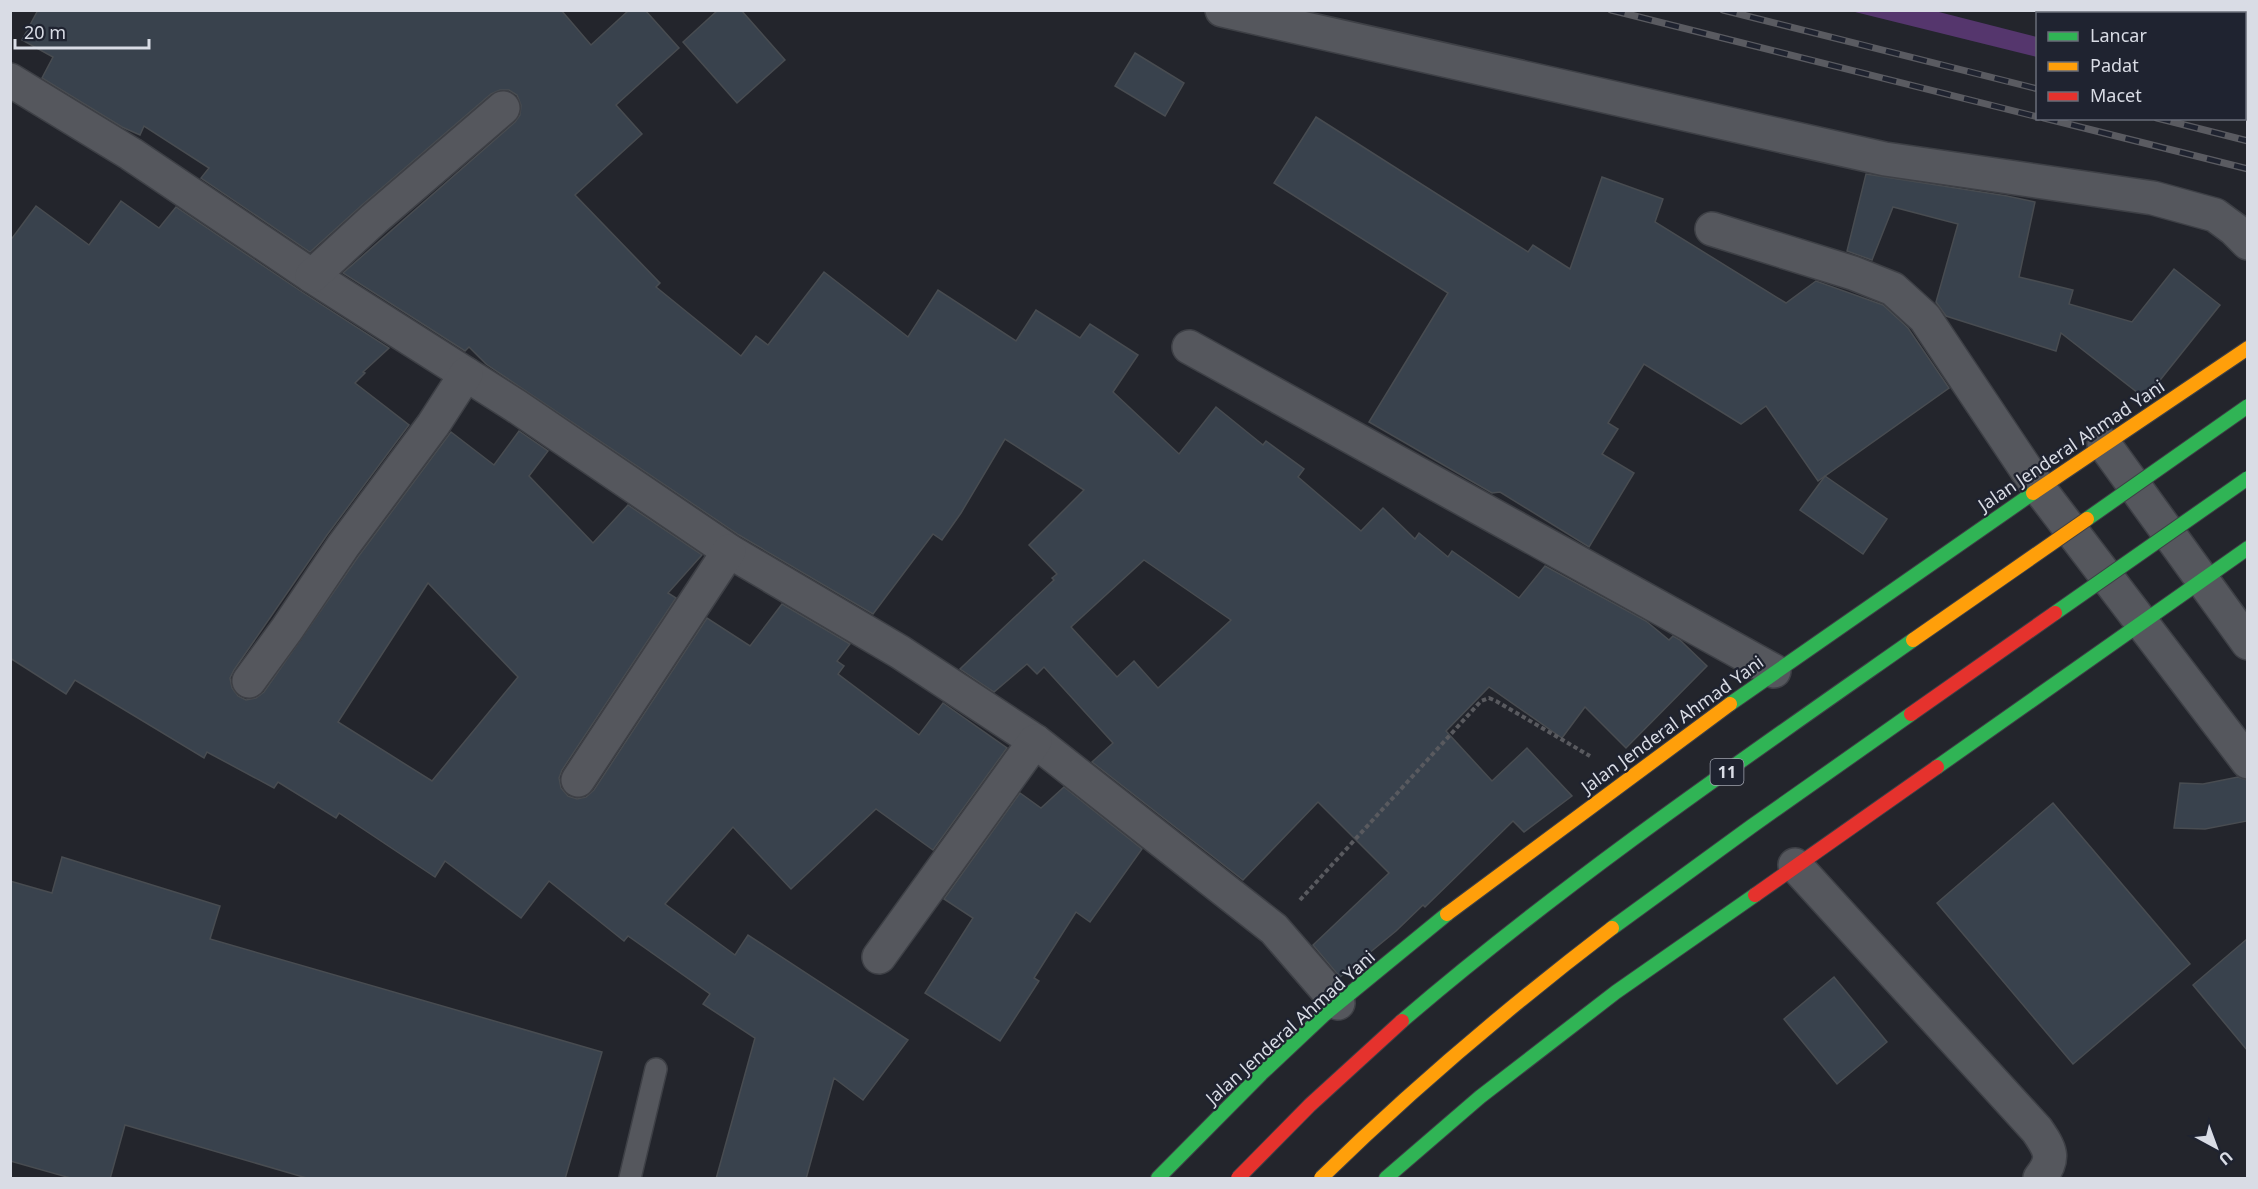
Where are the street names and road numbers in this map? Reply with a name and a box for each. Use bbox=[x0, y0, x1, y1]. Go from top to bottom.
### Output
street label: Jalan Jenderal Ahmad Yani bbox=[1971, 374, 2169, 518]
street label: Jalan Jenderal Ahmad Yani bbox=[1574, 650, 1768, 800]
road number: 11 bbox=[1710, 759, 1744, 785]
street label: Jalan Jenderal Ahmad Yani bbox=[1199, 944, 1380, 1111]

